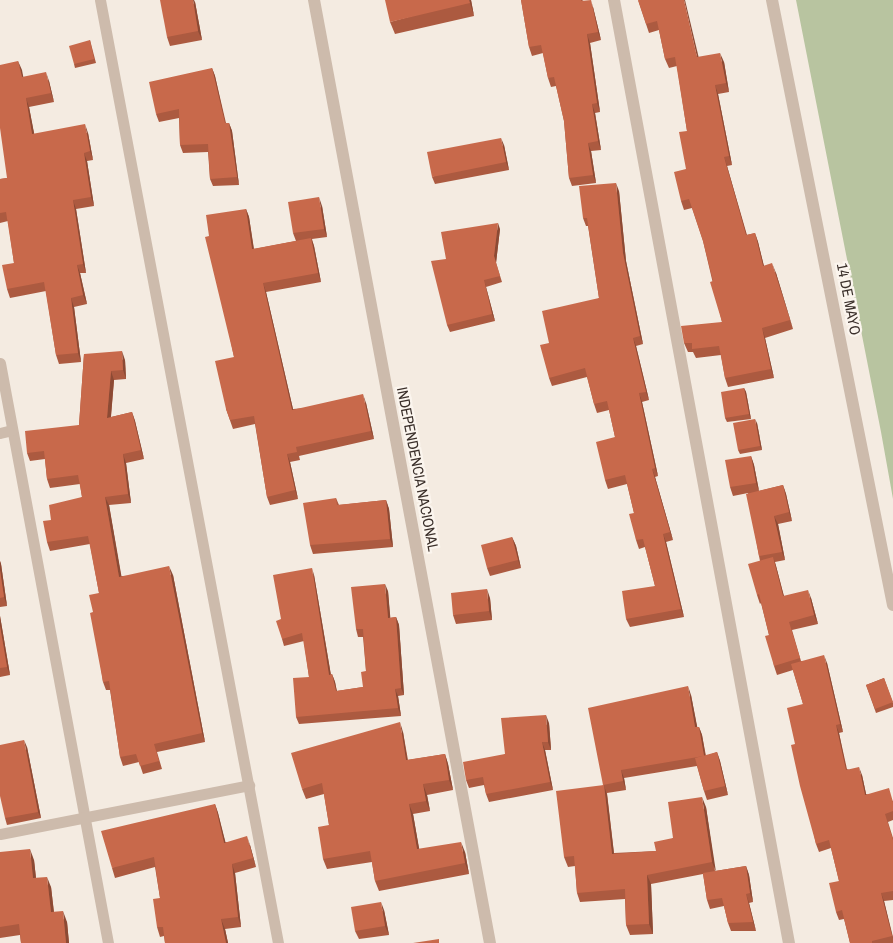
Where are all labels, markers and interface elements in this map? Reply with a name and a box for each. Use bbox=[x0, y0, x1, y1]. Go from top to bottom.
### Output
street label: 14 DE MAYO bbox=[833, 261, 865, 337]
street label: INDEPENDENCIA NACIONAL bbox=[393, 385, 443, 553]

